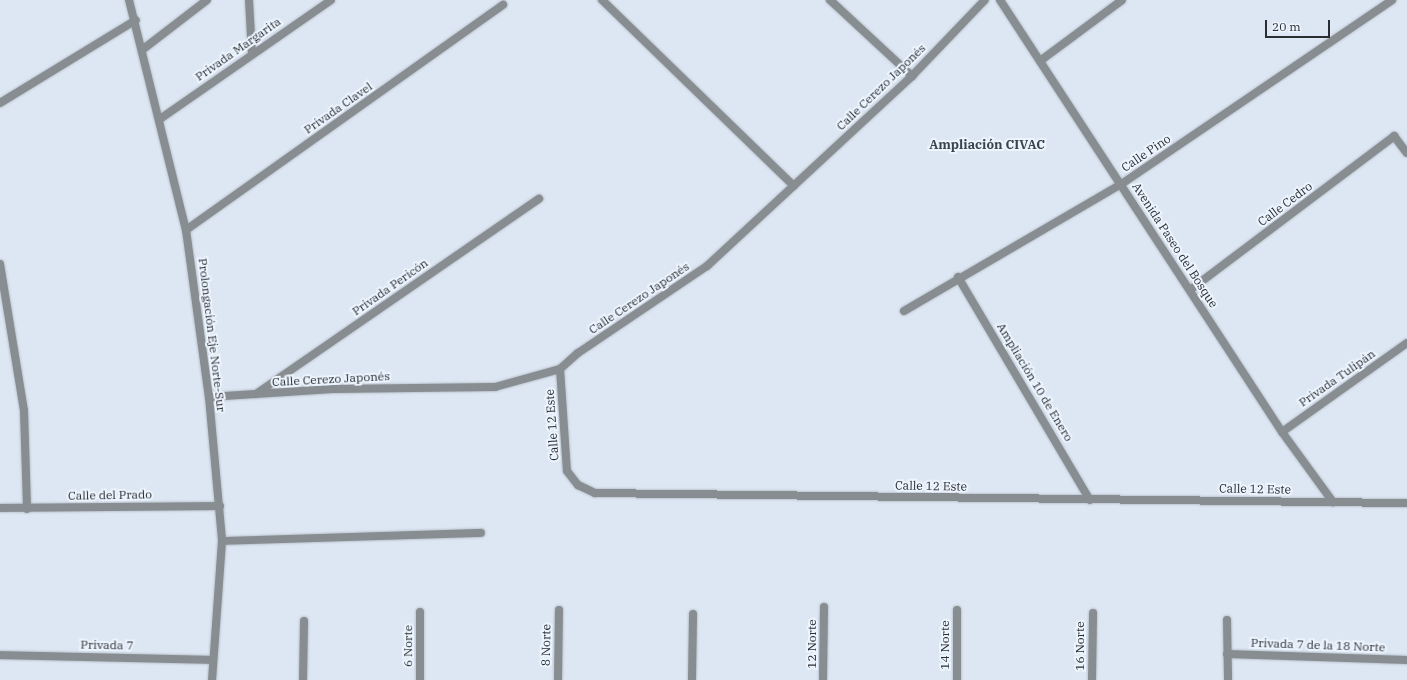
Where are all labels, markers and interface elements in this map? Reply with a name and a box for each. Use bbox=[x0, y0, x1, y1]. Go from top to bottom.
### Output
scale bar bbox=[1267, 12, 1332, 38]
street label: Privada Margarita bbox=[192, 14, 284, 84]
text: 20 m bbox=[1272, 19, 1301, 34]
street label: Calle Cerezo Japonés bbox=[834, 41, 928, 133]
street label: Privada Clavel bbox=[301, 79, 375, 137]
street label: Calle Pino bbox=[1119, 131, 1173, 175]
district label: Ampliación CIVAC bbox=[929, 137, 1045, 153]
street label: Calle Cedro bbox=[1255, 179, 1315, 229]
street label: Avenida Paseo del Bosque bbox=[1129, 180, 1221, 310]
street label: Privada Pericón bbox=[349, 256, 431, 318]
street label: Prolongación Eje Norte-Sur bbox=[195, 257, 229, 413]
street label: Calle Cerezo Japonés bbox=[586, 259, 692, 337]
street label: Ampliación 10 de Enero bbox=[994, 320, 1076, 444]
street label: Privada Tulipán bbox=[1296, 346, 1378, 410]
street label: Calle Cerezo Japonés bbox=[272, 369, 390, 389]
street label: Calle 12 Este bbox=[542, 389, 562, 461]
street label: Calle 12 Este bbox=[895, 478, 967, 494]
street label: Calle 12 Este bbox=[1219, 481, 1291, 497]
street label: Calle del Prado bbox=[68, 487, 152, 503]
street label: 12 Norte bbox=[805, 619, 819, 669]
street label: 14 Norte bbox=[938, 620, 952, 670]
street label: 16 Norte bbox=[1073, 621, 1087, 671]
street label: 8 Norte bbox=[538, 624, 554, 666]
street label: 6 Norte bbox=[401, 625, 415, 667]
street label: Privada 7 de la 18 Norte bbox=[1250, 635, 1386, 655]
street label: Privada 7 bbox=[80, 637, 134, 653]

